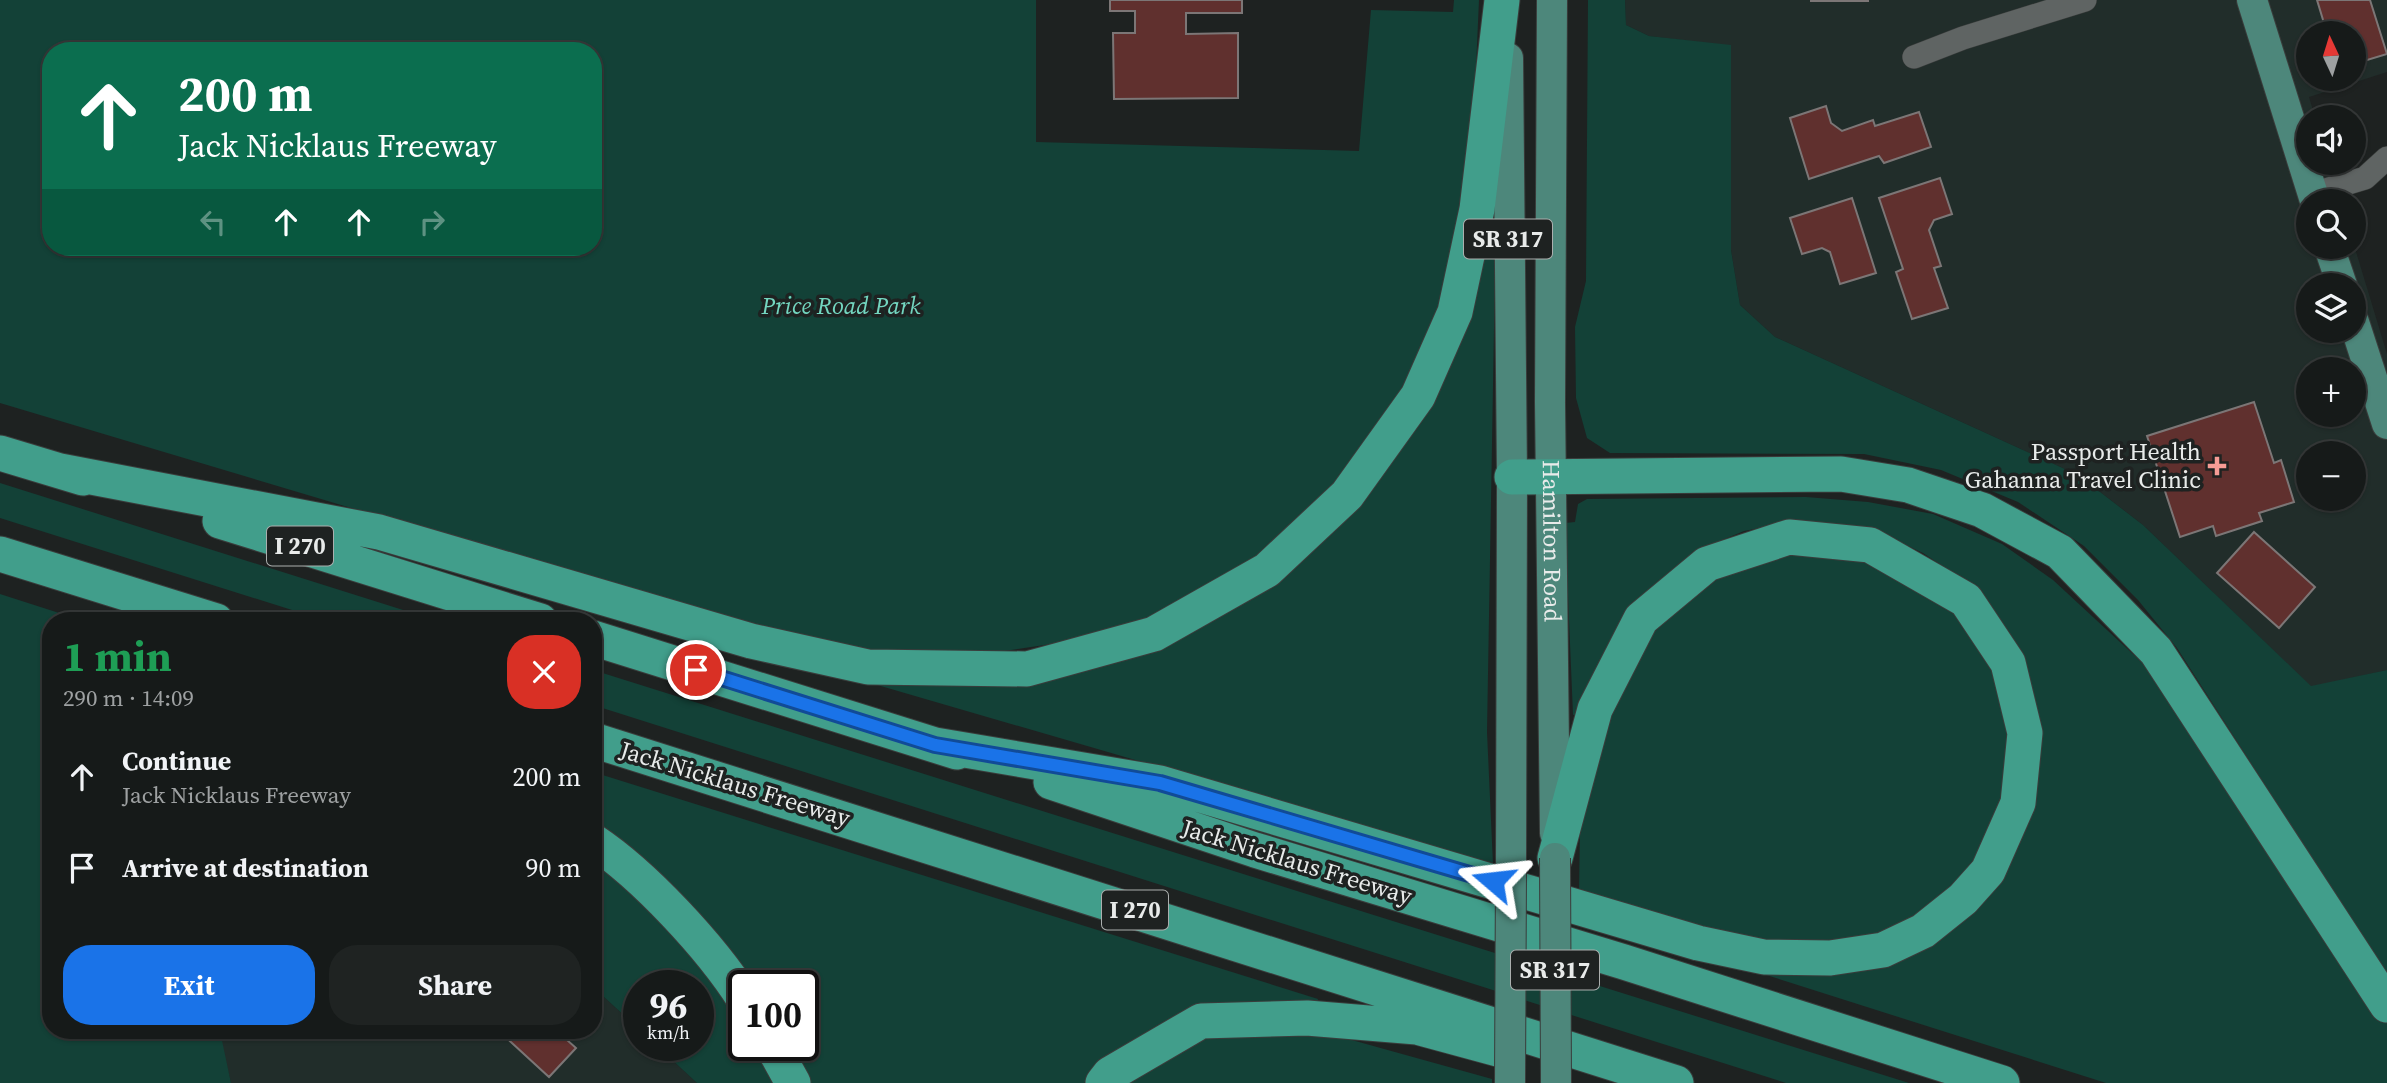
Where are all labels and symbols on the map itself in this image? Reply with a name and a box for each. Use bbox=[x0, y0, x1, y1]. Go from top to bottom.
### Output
north arrow bbox=[2296, 21, 2366, 91]
road number: SR 317 bbox=[1464, 220, 1552, 258]
park label: Price Road Park bbox=[760, 289, 921, 322]
place label: Passport Health Gahanna Travel Clinic bbox=[1965, 435, 2201, 496]
marker: Passport Health Gahanna Travel Clinic bbox=[2207, 456, 2227, 476]
street label: Hamilton Road bbox=[1535, 460, 1570, 623]
road number: I 270 bbox=[267, 526, 333, 566]
pin bbox=[666, 640, 726, 700]
street label: Jack Nicklaus Freeway bbox=[615, 733, 855, 834]
street label: Jack Nicklaus Freeway bbox=[1177, 811, 1417, 912]
position arrow bbox=[1456, 844, 1530, 918]
road number: I 270 bbox=[1102, 890, 1168, 930]
road number: SR 317 bbox=[1511, 951, 1599, 990]
speed limit sign: 100 bbox=[728, 970, 819, 1061]

